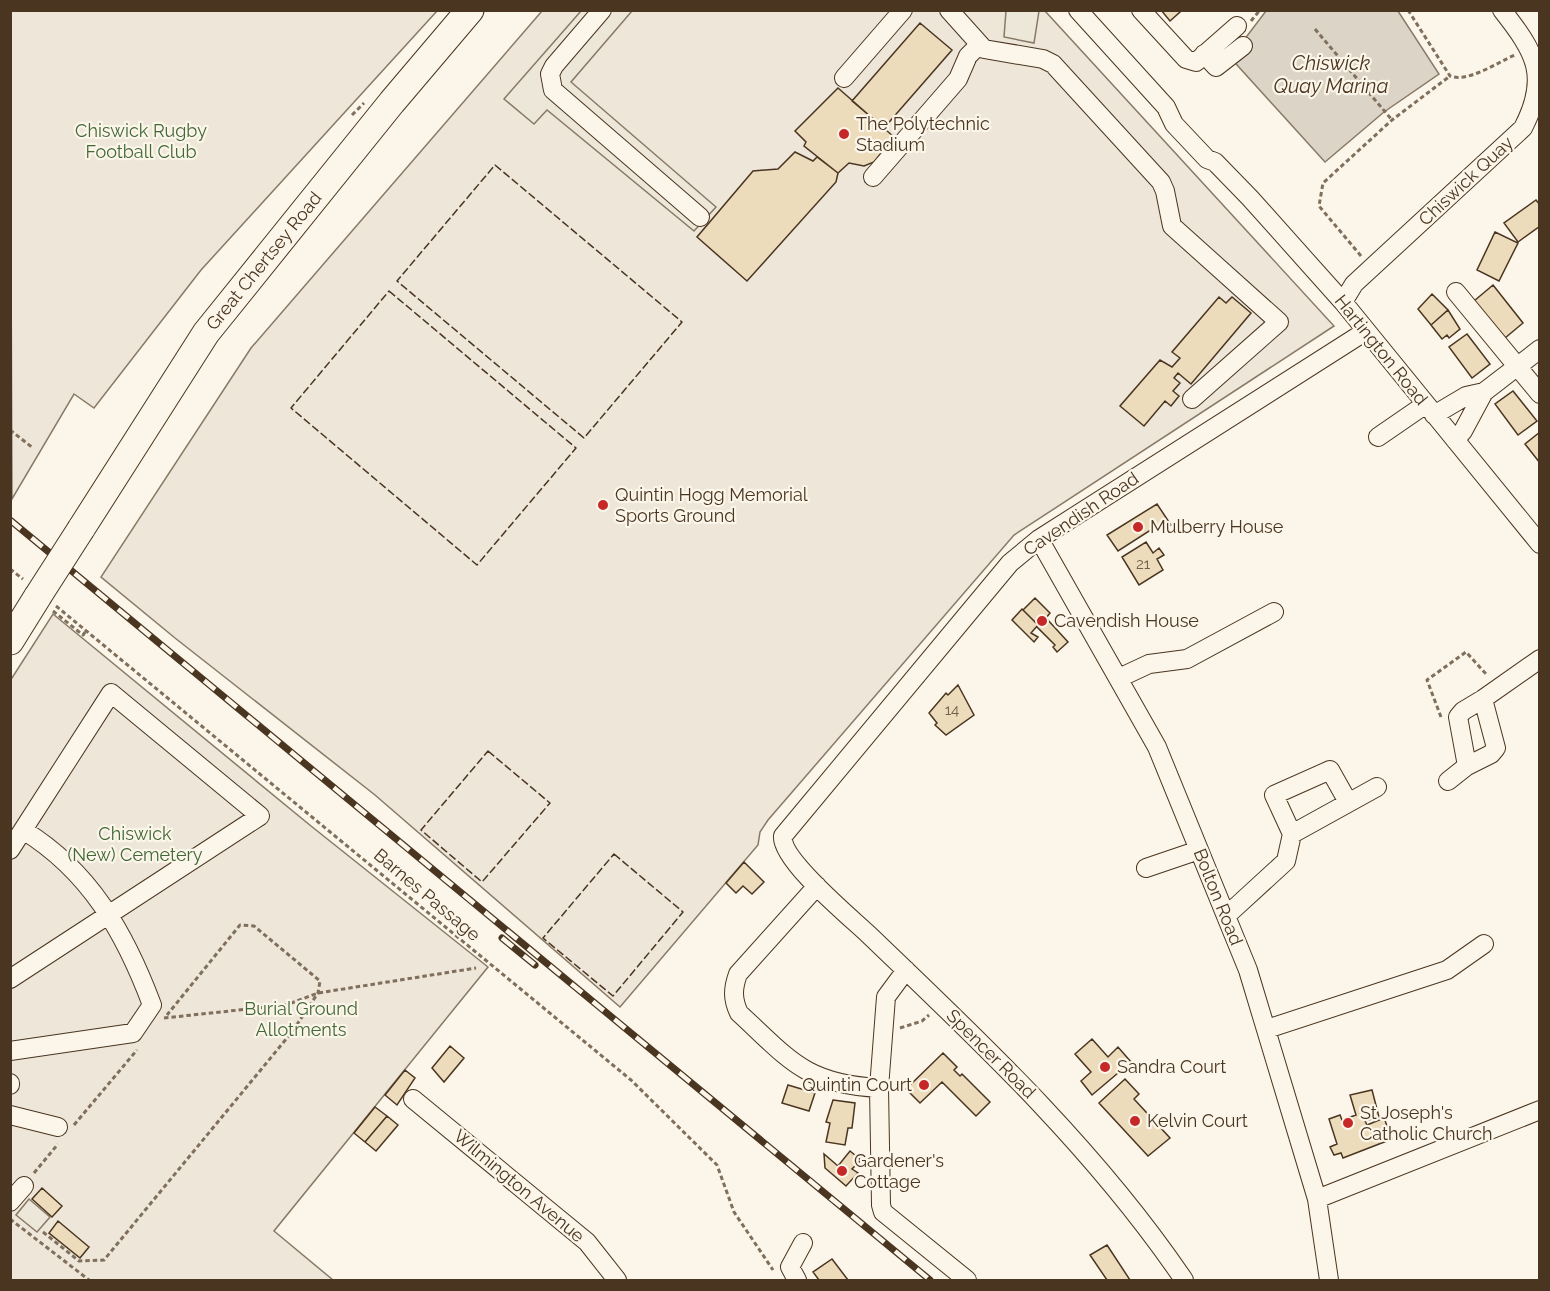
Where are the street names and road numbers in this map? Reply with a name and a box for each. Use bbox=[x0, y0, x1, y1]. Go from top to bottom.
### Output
street label: Chiswick Quay bbox=[1414, 131, 1517, 230]
street label: Great Chertsey Road bbox=[201, 187, 326, 334]
street label: Hartington Road bbox=[1331, 290, 1432, 409]
street label: Cavendish Road bbox=[1019, 467, 1142, 560]
street label: Barnes Passage bbox=[370, 844, 485, 945]
street label: Bolton Road bbox=[1190, 845, 1247, 948]
street label: Spencer Road bbox=[943, 1005, 1040, 1102]
street label: Wilmington Avenue bbox=[450, 1125, 589, 1247]

